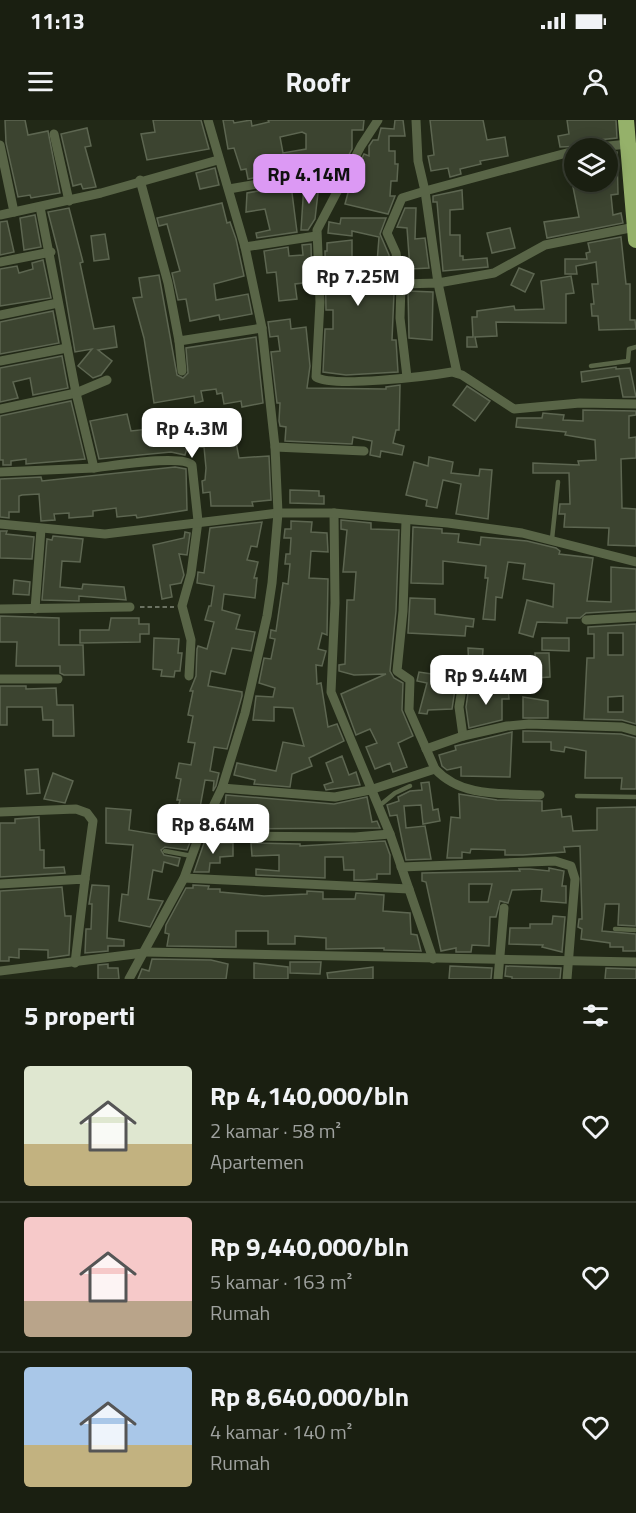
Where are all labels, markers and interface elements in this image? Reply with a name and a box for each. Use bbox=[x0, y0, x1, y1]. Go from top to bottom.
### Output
text: 11:13 bbox=[30, 4, 85, 38]
text: Roofr bbox=[286, 61, 350, 102]
icon: menu bbox=[24, 65, 57, 98]
icon: person bbox=[579, 65, 612, 98]
map controls bbox=[564, 138, 618, 192]
button: layers bbox=[564, 138, 618, 192]
pin: Rp 4.14M bbox=[247, 154, 371, 205]
text: Rp 4.14M bbox=[267, 158, 351, 189]
pin: Rp 7.25M bbox=[296, 256, 420, 307]
text: Rp 7.25M bbox=[316, 260, 400, 291]
pin: Rp 4.3M bbox=[137, 408, 247, 459]
text: Rp 4.3M bbox=[156, 412, 228, 443]
pin: Rp 9.44M bbox=[424, 655, 548, 706]
text: Rp 9.44M bbox=[444, 659, 528, 690]
pin: Rp 8.64M bbox=[151, 804, 275, 855]
text: Rp 8.64M bbox=[171, 808, 255, 839]
text: 5 properti bbox=[24, 996, 135, 1035]
icon: filters bbox=[579, 999, 612, 1032]
text: Rp 4,140,000/bln bbox=[210, 1076, 409, 1115]
icon: home bbox=[72, 1090, 144, 1162]
icon: heart bbox=[579, 1110, 612, 1143]
text: 2 kamar · 58 m² bbox=[210, 1115, 341, 1146]
text: Apartemen bbox=[210, 1146, 304, 1177]
text: Rp 9,440,000/bln bbox=[210, 1227, 409, 1266]
icon: home bbox=[72, 1241, 144, 1313]
icon: heart bbox=[579, 1261, 612, 1294]
text: 5 kamar · 163 m² bbox=[210, 1266, 352, 1297]
text: Rumah bbox=[210, 1297, 270, 1328]
text: Rp 8,640,000/bln bbox=[210, 1377, 409, 1416]
icon: home bbox=[72, 1391, 144, 1463]
icon: heart bbox=[579, 1411, 612, 1444]
text: 4 kamar · 140 m² bbox=[210, 1416, 352, 1447]
text: Rumah bbox=[210, 1447, 270, 1478]

